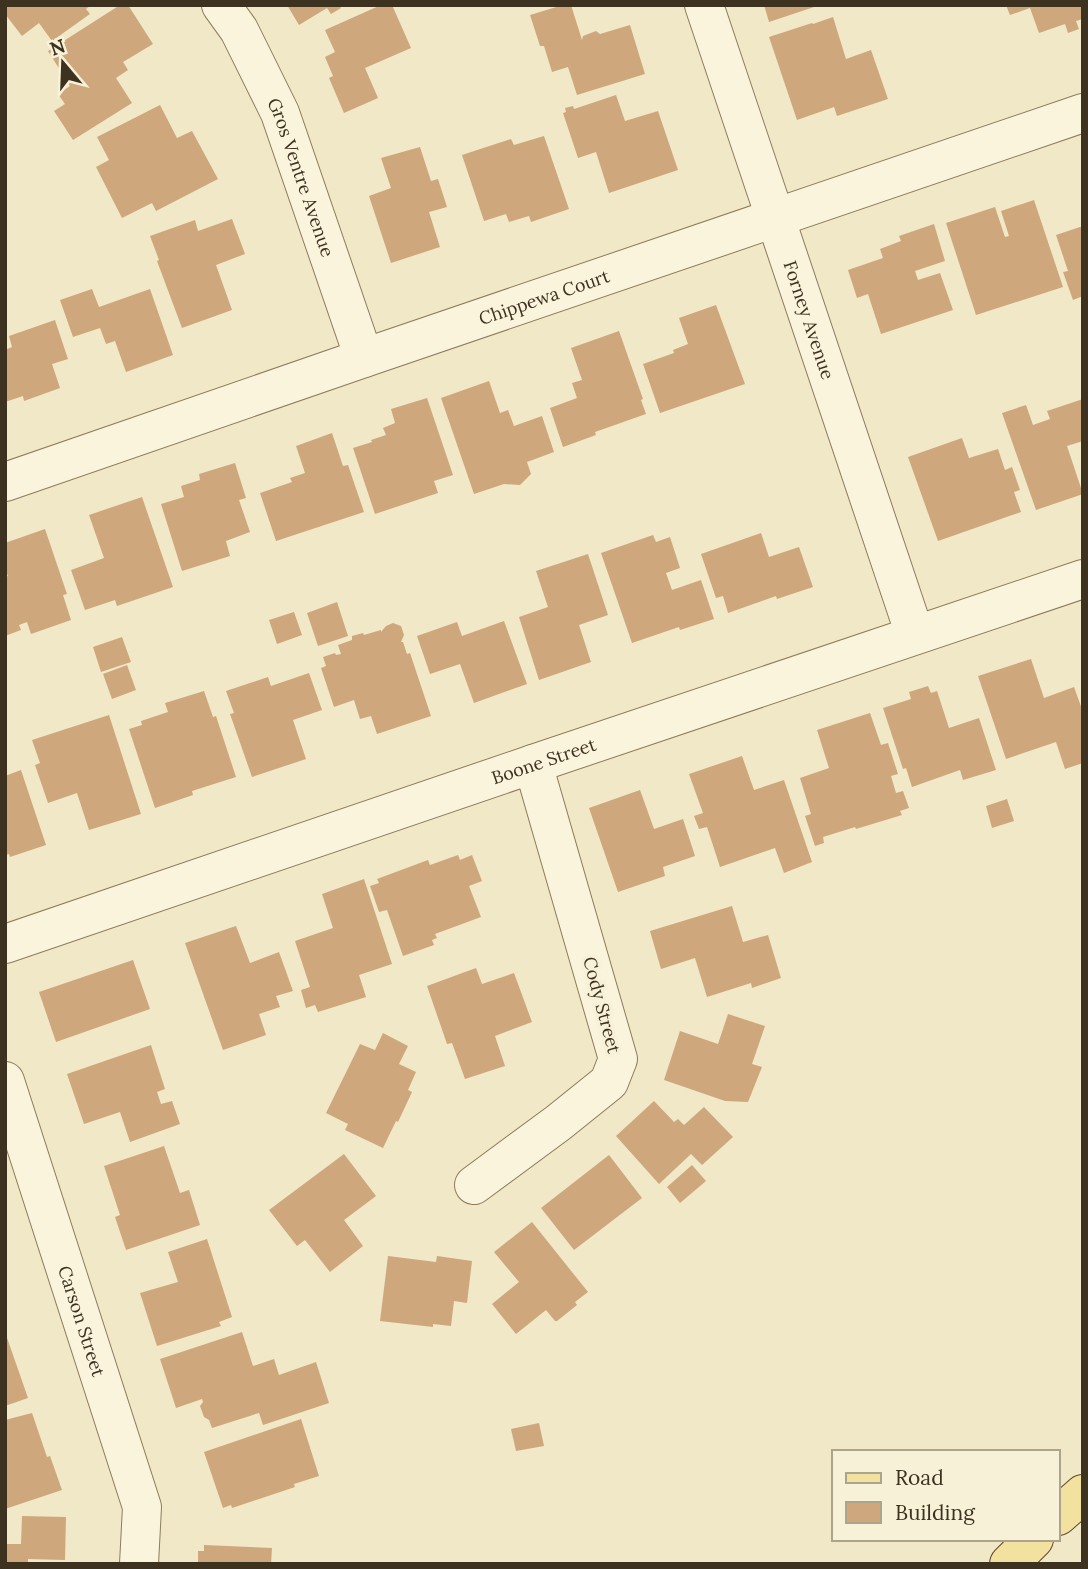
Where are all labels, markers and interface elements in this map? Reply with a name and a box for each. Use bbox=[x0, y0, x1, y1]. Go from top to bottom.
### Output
north arrow bbox=[28, 28, 98, 98]
text: N bbox=[47, 33, 69, 61]
street label: Gros Ventre Avenue bbox=[263, 94, 340, 260]
street label: Forney Avenue bbox=[779, 257, 840, 382]
street label: Chippewa Court bbox=[476, 264, 612, 330]
street label: Boone Street bbox=[488, 732, 599, 789]
street label: Cody Street bbox=[578, 954, 626, 1056]
street label: Carson Street bbox=[54, 1262, 111, 1379]
legend bbox=[832, 1450, 1060, 1541]
text: Road bbox=[895, 1464, 944, 1491]
text: Building bbox=[895, 1499, 975, 1526]

